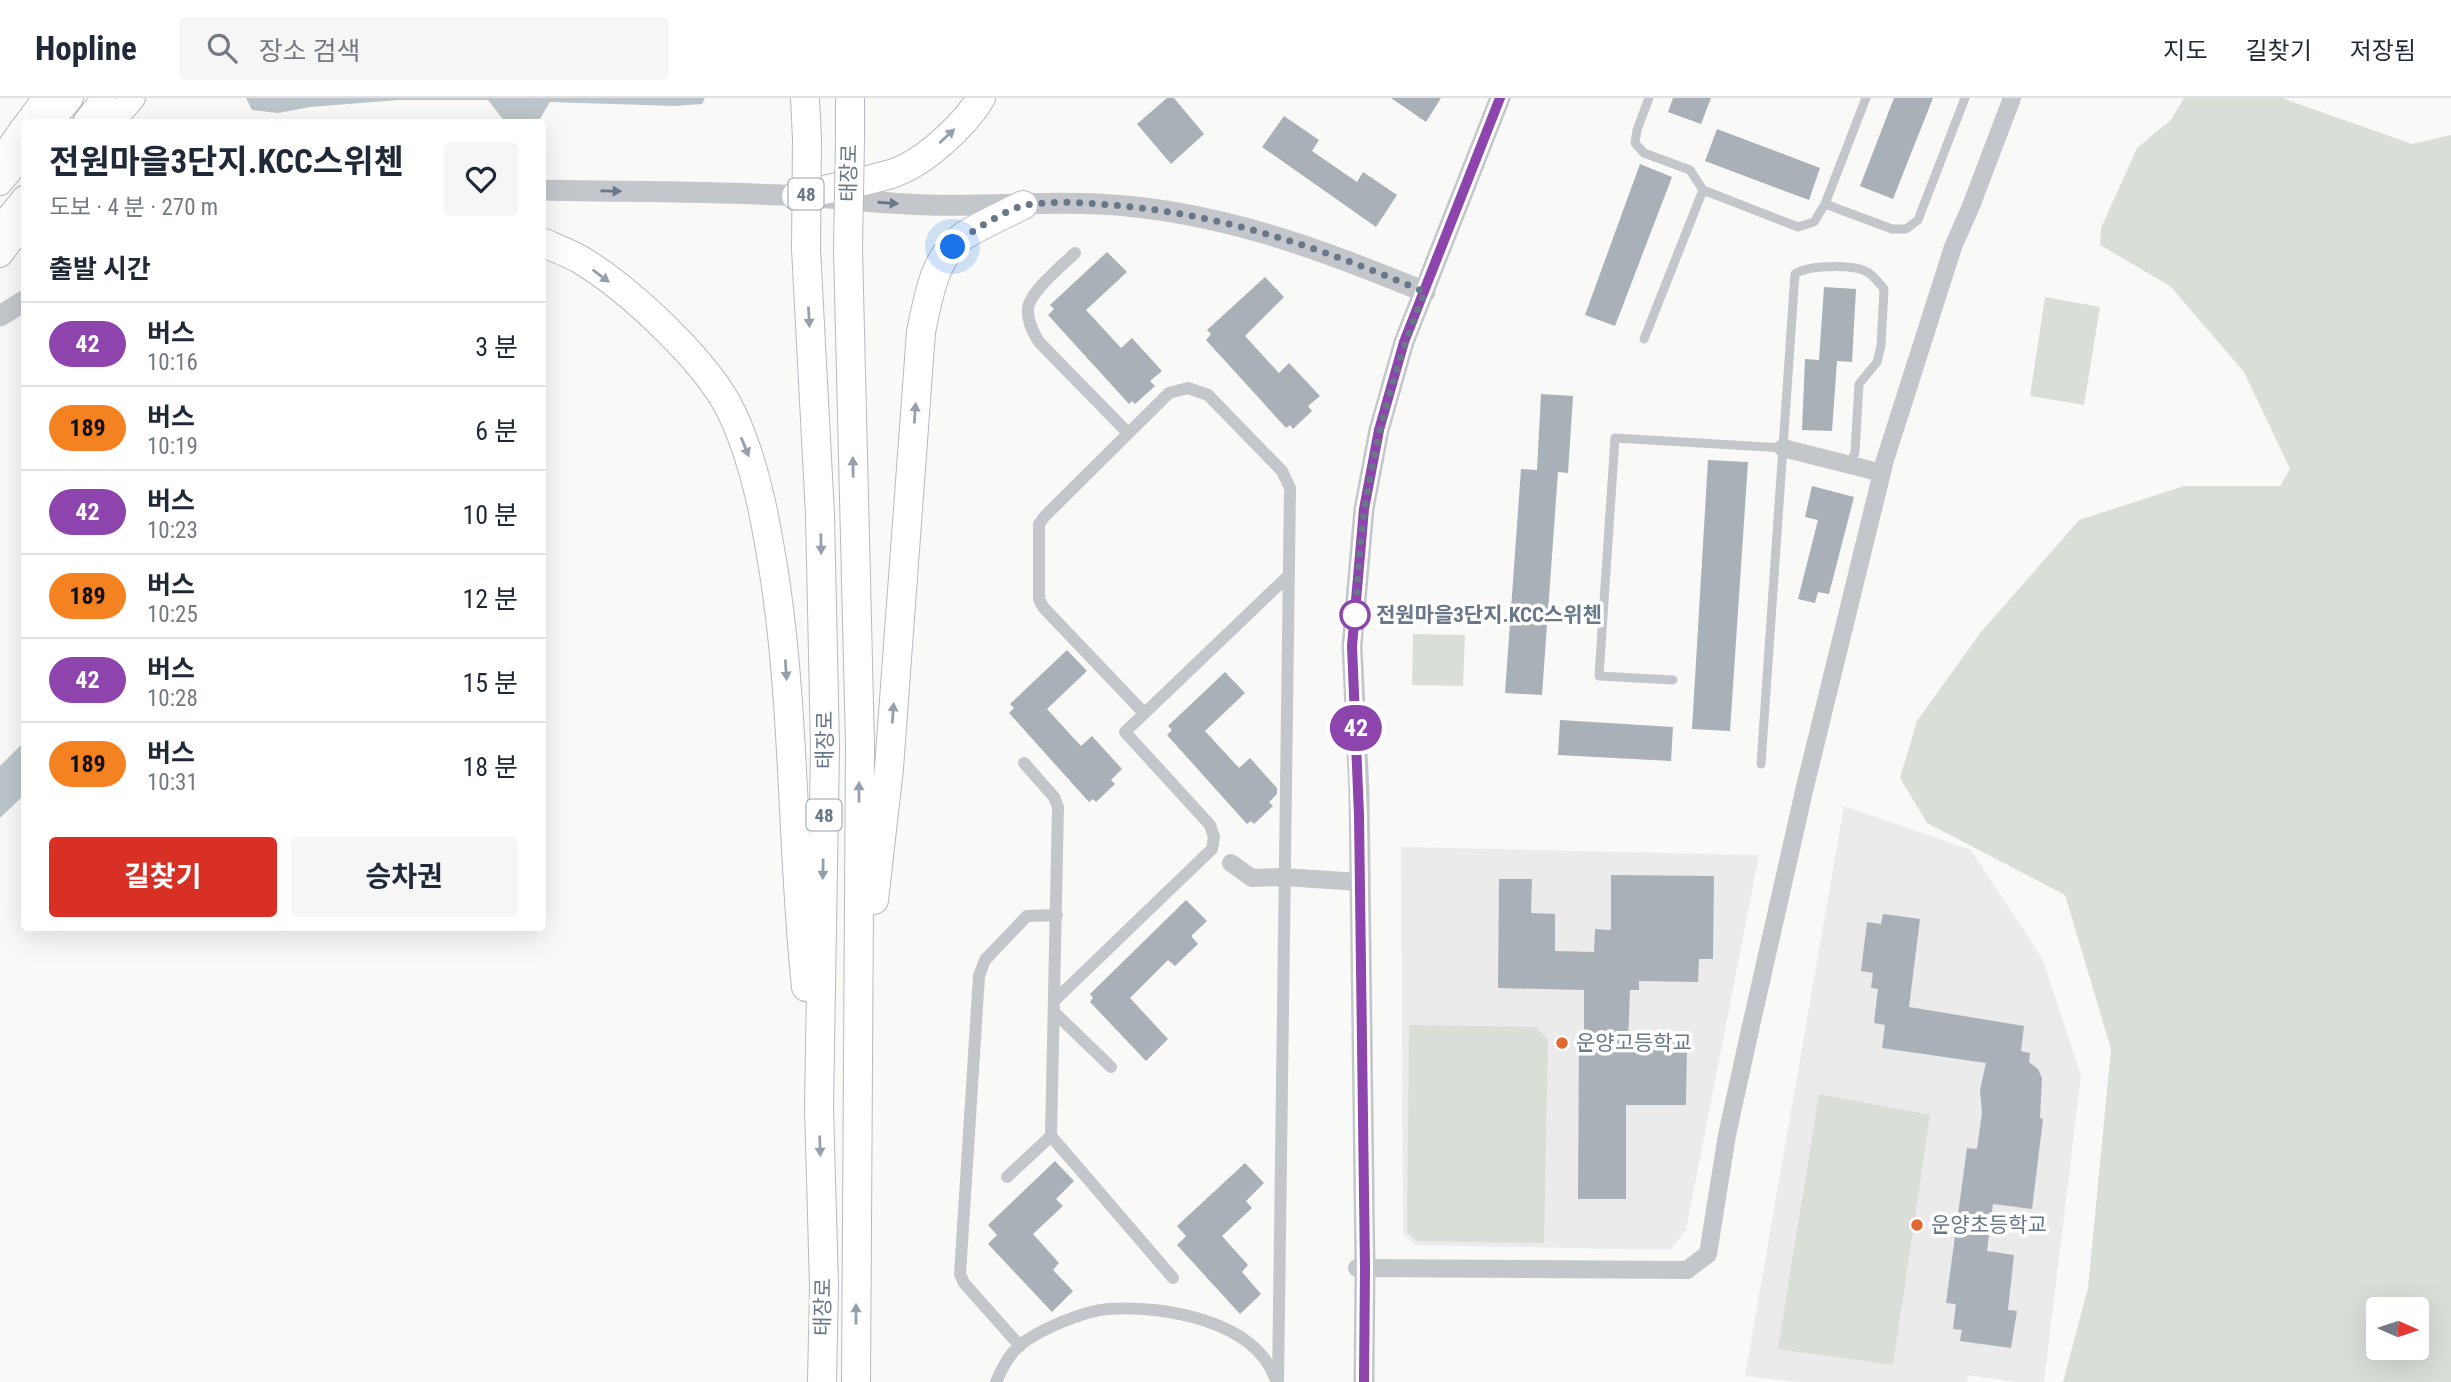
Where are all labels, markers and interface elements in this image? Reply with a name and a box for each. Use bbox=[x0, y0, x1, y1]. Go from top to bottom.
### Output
search box bbox=[179, 17, 669, 80]
text: Hopline bbox=[35, 29, 137, 68]
icon: search bbox=[203, 29, 241, 67]
text: 장소 검색 bbox=[259, 36, 360, 66]
text: 지도 bbox=[2163, 37, 2208, 65]
text: 길찾기 bbox=[2246, 37, 2312, 65]
text: 저장됨 bbox=[2350, 37, 2416, 65]
one-way arrow bbox=[938, 129, 955, 145]
text: 전원마을3단지.KCC스위첸 bbox=[49, 142, 404, 181]
button: heart bbox=[444, 142, 518, 216]
street label: 태장로 bbox=[836, 144, 862, 202]
road number: 48 bbox=[788, 178, 824, 209]
one-way arrow bbox=[600, 186, 622, 197]
text: 도보 · 4 분 · 270 m bbox=[49, 194, 218, 221]
one-way arrow bbox=[877, 197, 899, 208]
your location bbox=[935, 229, 970, 264]
text: 출발 시간 bbox=[49, 254, 151, 284]
one-way arrow bbox=[592, 268, 610, 283]
one-way arrow bbox=[804, 306, 815, 328]
text: 버스 bbox=[147, 318, 195, 348]
text: 42 bbox=[75, 330, 100, 358]
text: 3 분 bbox=[475, 332, 518, 362]
text: 10:16 bbox=[147, 349, 198, 376]
text: 버스 bbox=[147, 402, 195, 432]
one-way arrow bbox=[910, 402, 921, 424]
text: 189 bbox=[69, 414, 106, 442]
text: 6 분 bbox=[475, 416, 518, 446]
text: 10:19 bbox=[147, 433, 198, 460]
one-way arrow bbox=[740, 437, 751, 458]
one-way arrow bbox=[847, 456, 859, 478]
text: 버스 bbox=[147, 486, 195, 516]
text: 42 bbox=[75, 498, 100, 526]
text: 10 분 bbox=[462, 500, 518, 530]
text: 10:23 bbox=[147, 517, 198, 544]
one-way arrow bbox=[815, 533, 826, 555]
text: 버스 bbox=[147, 570, 195, 600]
text: 189 bbox=[69, 582, 106, 610]
text: 12 분 bbox=[462, 584, 518, 614]
marker: 전원마을3단지.KCC스위첸 bbox=[1340, 600, 1370, 630]
text: 10:25 bbox=[147, 601, 198, 628]
place label: 전원마을3단지.KCC스위첸 bbox=[1376, 603, 1602, 627]
text: 버스 bbox=[147, 654, 195, 684]
one-way arrow bbox=[781, 659, 792, 681]
text: 42 bbox=[75, 666, 100, 694]
text: 15 분 bbox=[462, 668, 518, 698]
text: 10:28 bbox=[147, 685, 198, 712]
one-way arrow bbox=[888, 702, 899, 724]
line badge: 42 bbox=[1324, 705, 1388, 751]
street label: 태장로 bbox=[813, 711, 837, 769]
text: 42 bbox=[1344, 714, 1368, 742]
text: 버스 bbox=[147, 738, 195, 768]
text: 189 bbox=[69, 750, 106, 778]
text: 18 분 bbox=[462, 752, 518, 782]
text: 10:31 bbox=[147, 769, 198, 796]
one-way arrow bbox=[853, 781, 865, 803]
road number: 48 bbox=[806, 800, 842, 830]
button: 길찾기 bbox=[49, 837, 277, 917]
button: 승차권 bbox=[291, 837, 518, 917]
one-way arrow bbox=[817, 859, 829, 881]
place label: 운양고등학교 bbox=[1576, 1031, 1692, 1055]
marker: 운양고등학교 bbox=[1554, 1035, 1570, 1051]
one-way arrow bbox=[815, 1135, 826, 1157]
place label: 운양초등학교 bbox=[1931, 1213, 2047, 1237]
marker: 운양초등학교 bbox=[1909, 1217, 1925, 1233]
street label: 태장로 bbox=[810, 1278, 836, 1336]
north arrow bbox=[2366, 1297, 2429, 1360]
map controls bbox=[2366, 1297, 2429, 1360]
one-way arrow bbox=[850, 1303, 862, 1325]

